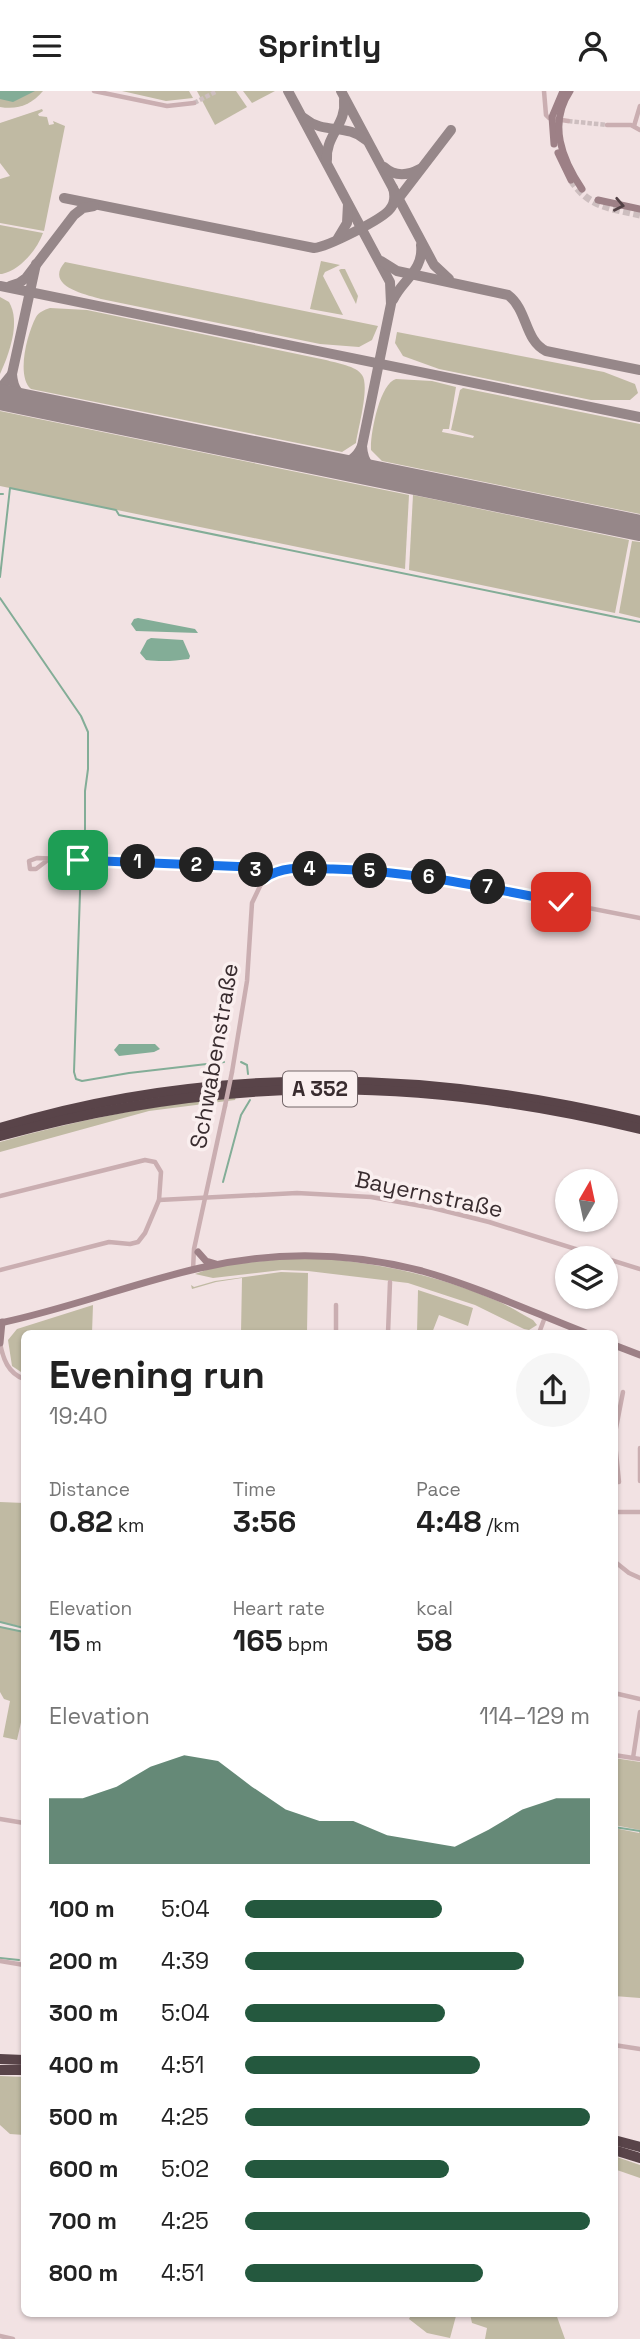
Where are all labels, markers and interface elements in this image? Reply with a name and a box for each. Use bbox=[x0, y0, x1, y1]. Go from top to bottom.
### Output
text: Sprintly bbox=[258, 26, 382, 66]
icon: menu bbox=[28, 27, 66, 65]
icon: person bbox=[574, 27, 612, 65]
one-way arrow bbox=[613, 197, 625, 212]
pin bbox=[48, 830, 108, 890]
icon: arrive bbox=[59, 841, 97, 879]
pin: 1 bbox=[120, 845, 156, 879]
pin: 2 bbox=[180, 847, 214, 883]
text: 1 bbox=[133, 849, 142, 874]
pin: 4 bbox=[292, 851, 328, 887]
text: 2 bbox=[191, 852, 202, 877]
pin: 3 bbox=[238, 853, 274, 887]
pin: 5 bbox=[352, 853, 388, 889]
text: 4 bbox=[303, 856, 316, 881]
text: 3 bbox=[250, 857, 261, 882]
text: 5 bbox=[364, 858, 375, 883]
pin: 6 bbox=[412, 859, 446, 895]
text: 6 bbox=[423, 864, 434, 889]
pin: 7 bbox=[470, 869, 505, 905]
pin bbox=[531, 872, 591, 932]
text: 7 bbox=[482, 874, 493, 899]
icon: check bbox=[542, 883, 580, 921]
street label: Schwabenstraße bbox=[183, 961, 245, 1151]
road number: A 352 bbox=[283, 1072, 357, 1107]
street label: Bayernstraße bbox=[352, 1164, 506, 1224]
north arrow bbox=[555, 1169, 618, 1232]
map controls bbox=[555, 1169, 618, 1309]
button: layers bbox=[555, 1246, 618, 1309]
text: Evening run bbox=[49, 1351, 265, 1399]
button: share bbox=[516, 1353, 590, 1427]
text: 19:40 bbox=[49, 1401, 108, 1431]
text: Distance bbox=[49, 1477, 130, 1502]
text: Time bbox=[233, 1477, 276, 1502]
text: Pace bbox=[416, 1477, 461, 1502]
text: 0.82 bbox=[49, 1502, 113, 1541]
text: 3:56 bbox=[233, 1502, 296, 1541]
text: 4:48 bbox=[416, 1502, 481, 1541]
text: km bbox=[113, 1513, 144, 1538]
text: /km bbox=[481, 1513, 520, 1538]
text: Elevation bbox=[49, 1596, 132, 1621]
text: Heart rate bbox=[233, 1596, 325, 1621]
text: kcal bbox=[416, 1596, 453, 1621]
text: 15 bbox=[49, 1621, 81, 1660]
text: 165 bbox=[233, 1621, 283, 1660]
text: 58 bbox=[416, 1621, 452, 1660]
text: m bbox=[81, 1632, 102, 1657]
text: bpm bbox=[283, 1632, 328, 1657]
text: Elevation bbox=[49, 1701, 150, 1731]
text: 114–129 m bbox=[479, 1701, 590, 1731]
text: 100 m bbox=[49, 1894, 115, 1924]
text: 5:04 bbox=[161, 1894, 210, 1924]
text: 200 m bbox=[49, 1946, 118, 1976]
text: 4:39 bbox=[161, 1946, 209, 1976]
text: 300 m bbox=[49, 1998, 118, 2028]
text: 5:04 bbox=[161, 1998, 210, 2028]
text: 400 m bbox=[49, 2050, 119, 2080]
text: 4:51 bbox=[161, 2050, 204, 2080]
text: 500 m bbox=[49, 2102, 118, 2132]
text: 4:25 bbox=[161, 2102, 209, 2132]
text: 600 m bbox=[49, 2154, 119, 2184]
text: 5:02 bbox=[161, 2154, 209, 2184]
text: 700 m bbox=[49, 2206, 117, 2236]
text: 4:25 bbox=[161, 2206, 209, 2236]
text: 800 m bbox=[49, 2258, 118, 2288]
text: 4:51 bbox=[161, 2258, 204, 2288]

